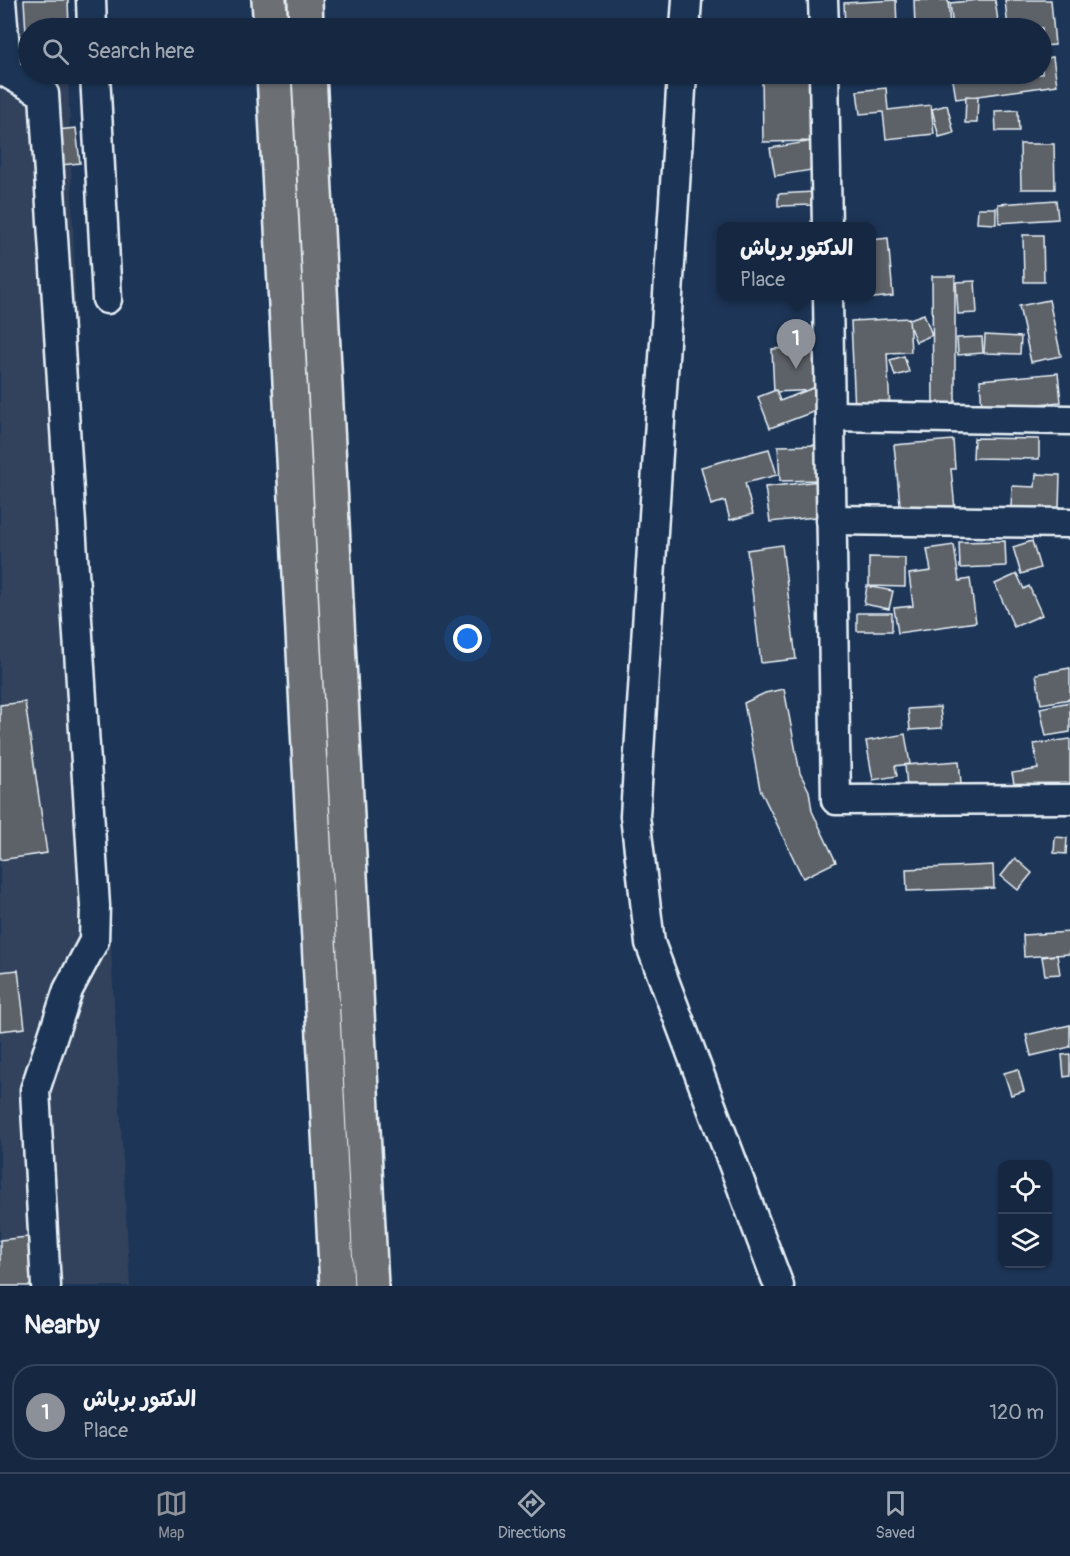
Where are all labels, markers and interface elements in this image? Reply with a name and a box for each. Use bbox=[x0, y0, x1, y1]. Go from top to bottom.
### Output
search box bbox=[18, 18, 1052, 84]
icon: search bbox=[39, 35, 72, 68]
text: Search here bbox=[87, 37, 194, 65]
popup bbox=[717, 222, 876, 300]
text: الدكتور برباش bbox=[740, 234, 853, 262]
text: Place bbox=[740, 267, 785, 292]
pin: 1 bbox=[776, 320, 816, 369]
your location bbox=[453, 624, 482, 653]
map controls bbox=[998, 1160, 1052, 1268]
button: locate bbox=[998, 1160, 1052, 1214]
button: layers bbox=[998, 1214, 1052, 1268]
text: Nearby bbox=[24, 1309, 100, 1341]
text: الدكتور برباش bbox=[83, 1385, 196, 1413]
text: 1 bbox=[42, 1400, 49, 1425]
text: 120 m bbox=[989, 1400, 1044, 1425]
text: Place bbox=[83, 1418, 128, 1443]
tab: Map bbox=[155, 1487, 188, 1543]
tab: Directions bbox=[498, 1487, 566, 1543]
tab: Saved bbox=[875, 1487, 915, 1543]

